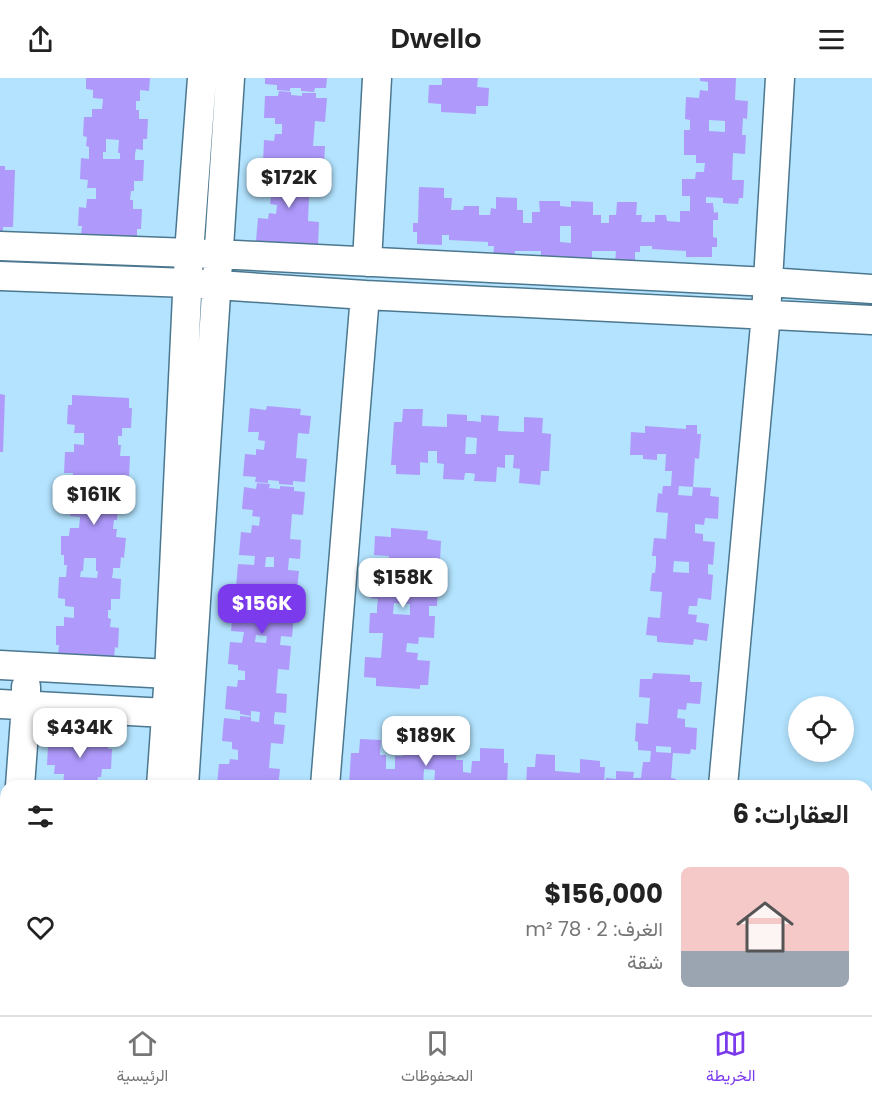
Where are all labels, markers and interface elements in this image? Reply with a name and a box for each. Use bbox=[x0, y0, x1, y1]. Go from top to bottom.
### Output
text: Dwello bbox=[390, 20, 482, 57]
icon: share bbox=[24, 23, 57, 56]
icon: menu bbox=[815, 23, 848, 56]
pin: $172K bbox=[247, 158, 331, 209]
text: $172K bbox=[261, 163, 317, 191]
pin: $161K bbox=[52, 475, 136, 526]
text: $161K bbox=[67, 480, 121, 508]
pin: $158K bbox=[361, 558, 445, 609]
text: $158K bbox=[373, 563, 433, 591]
pin: $156K bbox=[220, 584, 304, 635]
text: $156K bbox=[232, 589, 292, 617]
map controls bbox=[788, 696, 854, 762]
button: locate bbox=[788, 696, 854, 762]
pin: $434K bbox=[38, 708, 122, 759]
text: $434K bbox=[47, 713, 113, 741]
pin: $189K bbox=[384, 716, 468, 767]
text: $189K bbox=[396, 721, 456, 749]
text: العقارات: 6 bbox=[732, 796, 849, 832]
icon: filters bbox=[24, 800, 57, 833]
text: $156,000 bbox=[544, 876, 663, 912]
icon: home bbox=[729, 891, 801, 963]
icon: heart bbox=[24, 911, 57, 944]
text: الغرف: 2 · 78 m² bbox=[525, 915, 663, 943]
text: شقة bbox=[627, 948, 663, 976]
tab: الرئيسية bbox=[116, 1027, 168, 1090]
tab: المحفوظات bbox=[401, 1027, 473, 1090]
tab: الخريطة bbox=[706, 1027, 756, 1090]

